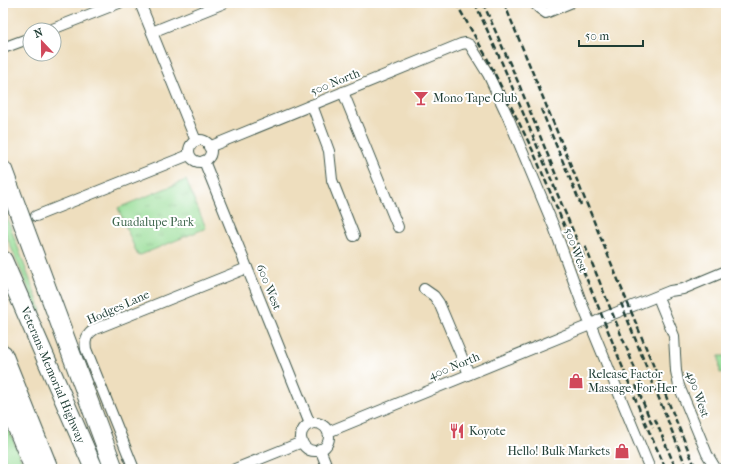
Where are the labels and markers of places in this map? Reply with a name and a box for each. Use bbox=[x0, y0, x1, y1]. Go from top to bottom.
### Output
bar icon: Mono Tape Club bbox=[412, 89, 430, 107]
place label: Mono Tape Club bbox=[433, 91, 517, 105]
place label: Release Factor Massage, For Her bbox=[588, 367, 678, 395]
shop icon: Release Factor Massage, For Her bbox=[567, 372, 585, 390]
restaurant icon: Koyote bbox=[448, 422, 466, 440]
place label: Koyote bbox=[469, 424, 506, 438]
shop icon: Hello! Bulk Markets bbox=[613, 442, 631, 460]
place label: Hello! Bulk Markets bbox=[508, 444, 611, 458]

